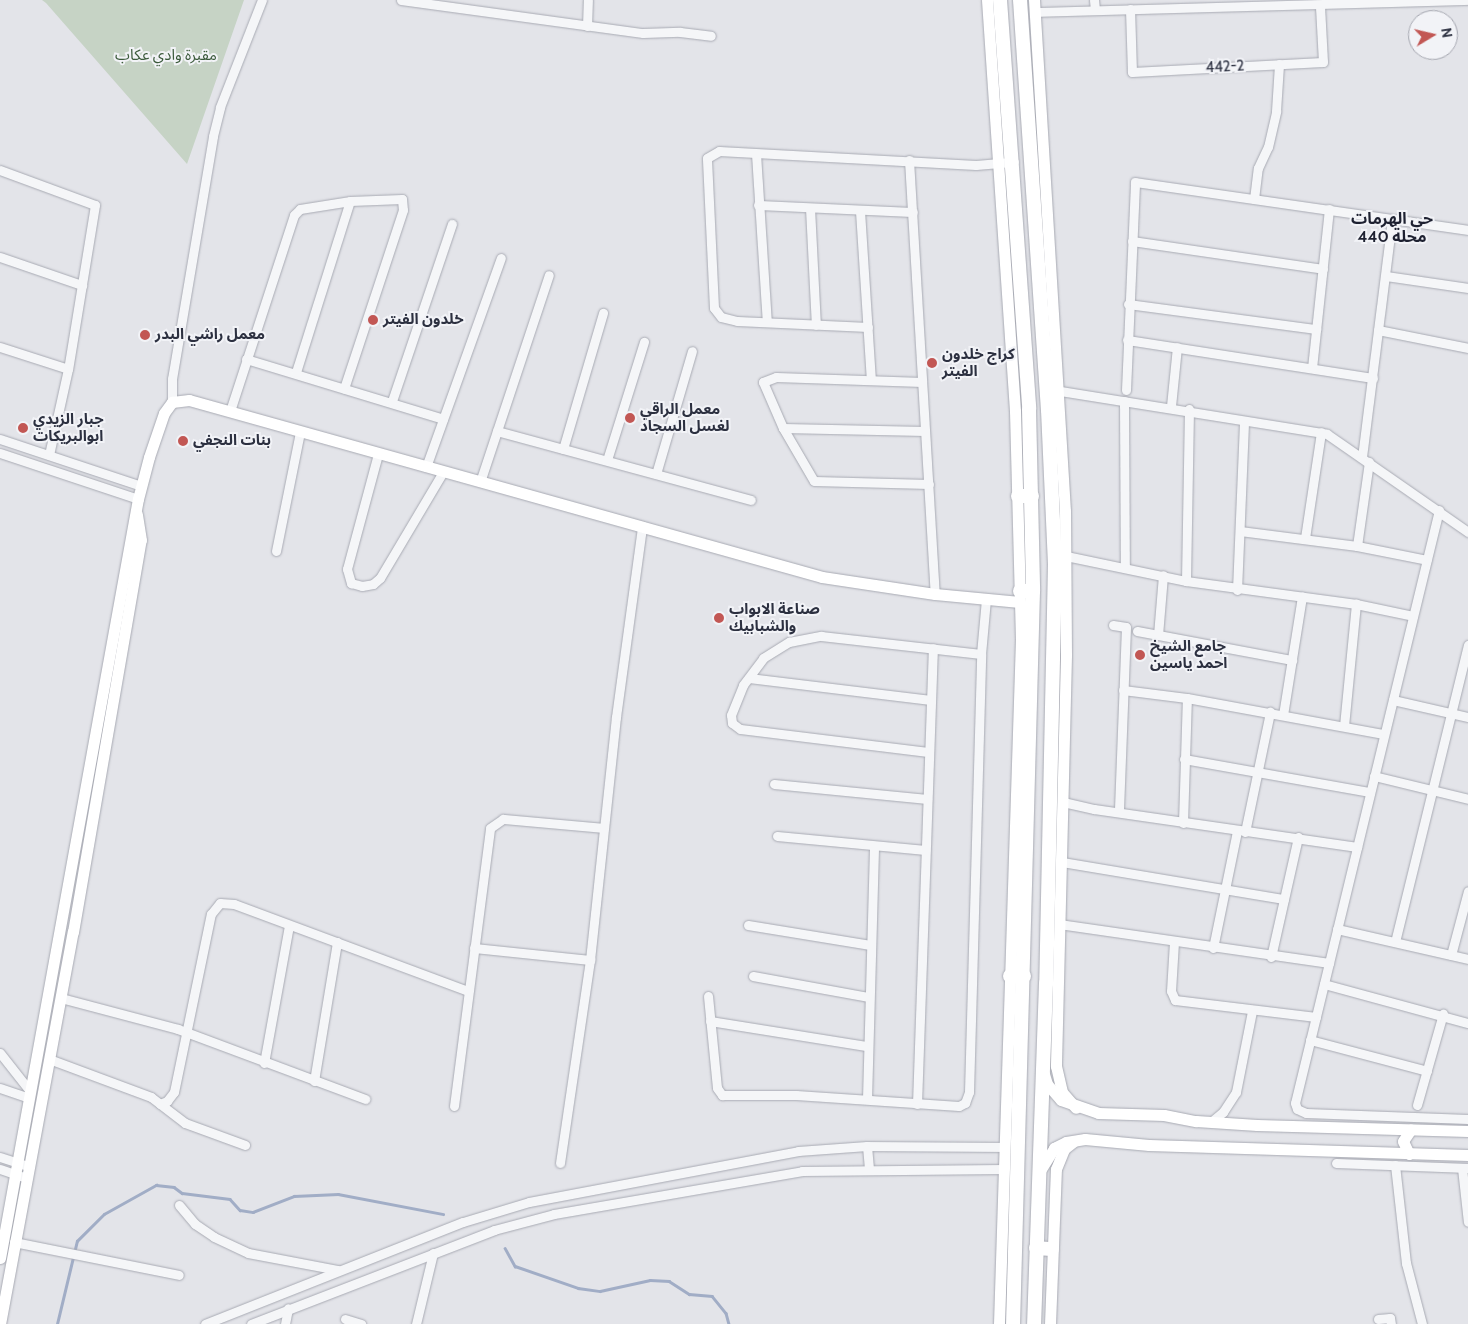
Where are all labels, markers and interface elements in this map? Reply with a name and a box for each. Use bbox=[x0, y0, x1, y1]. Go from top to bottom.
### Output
north arrow bbox=[1408, 10, 1458, 60]
text: N bbox=[1437, 27, 1456, 39]
park label: مقبرة وادي عكاب bbox=[115, 47, 217, 65]
street label: 442-2 bbox=[1205, 57, 1245, 77]
district label: حي الهرمات محلة 440 bbox=[1351, 209, 1433, 247]
place label: خلدون الفيتر bbox=[383, 311, 464, 329]
marker: خلدون الفيتر bbox=[367, 314, 379, 326]
place label: معمل راشي البدر bbox=[155, 326, 265, 344]
marker: معمل راشي البدر bbox=[139, 329, 151, 341]
place label: كراج خلدون الفيتر bbox=[942, 345, 1015, 380]
marker: كراج خلدون الفيتر bbox=[926, 357, 938, 369]
place label: معمل الراقي لغسل السجاد bbox=[640, 400, 729, 435]
place label: جبار الزيدي ابوالبريكات bbox=[33, 410, 104, 445]
marker: معمل الراقي لغسل السجاد bbox=[624, 412, 636, 424]
marker: جبار الزيدي ابوالبريكات bbox=[17, 422, 29, 434]
place label: بنات النجفي bbox=[193, 432, 271, 450]
marker: بنات النجفي bbox=[177, 435, 189, 447]
place label: صناعة الابواب والشبابيك bbox=[729, 600, 820, 635]
marker: صناعة الابواب والشبابيك bbox=[713, 612, 725, 624]
place label: جامع الشيخ احمد ياسين bbox=[1150, 637, 1227, 672]
marker: جامع الشيخ احمد ياسين bbox=[1134, 649, 1146, 661]

